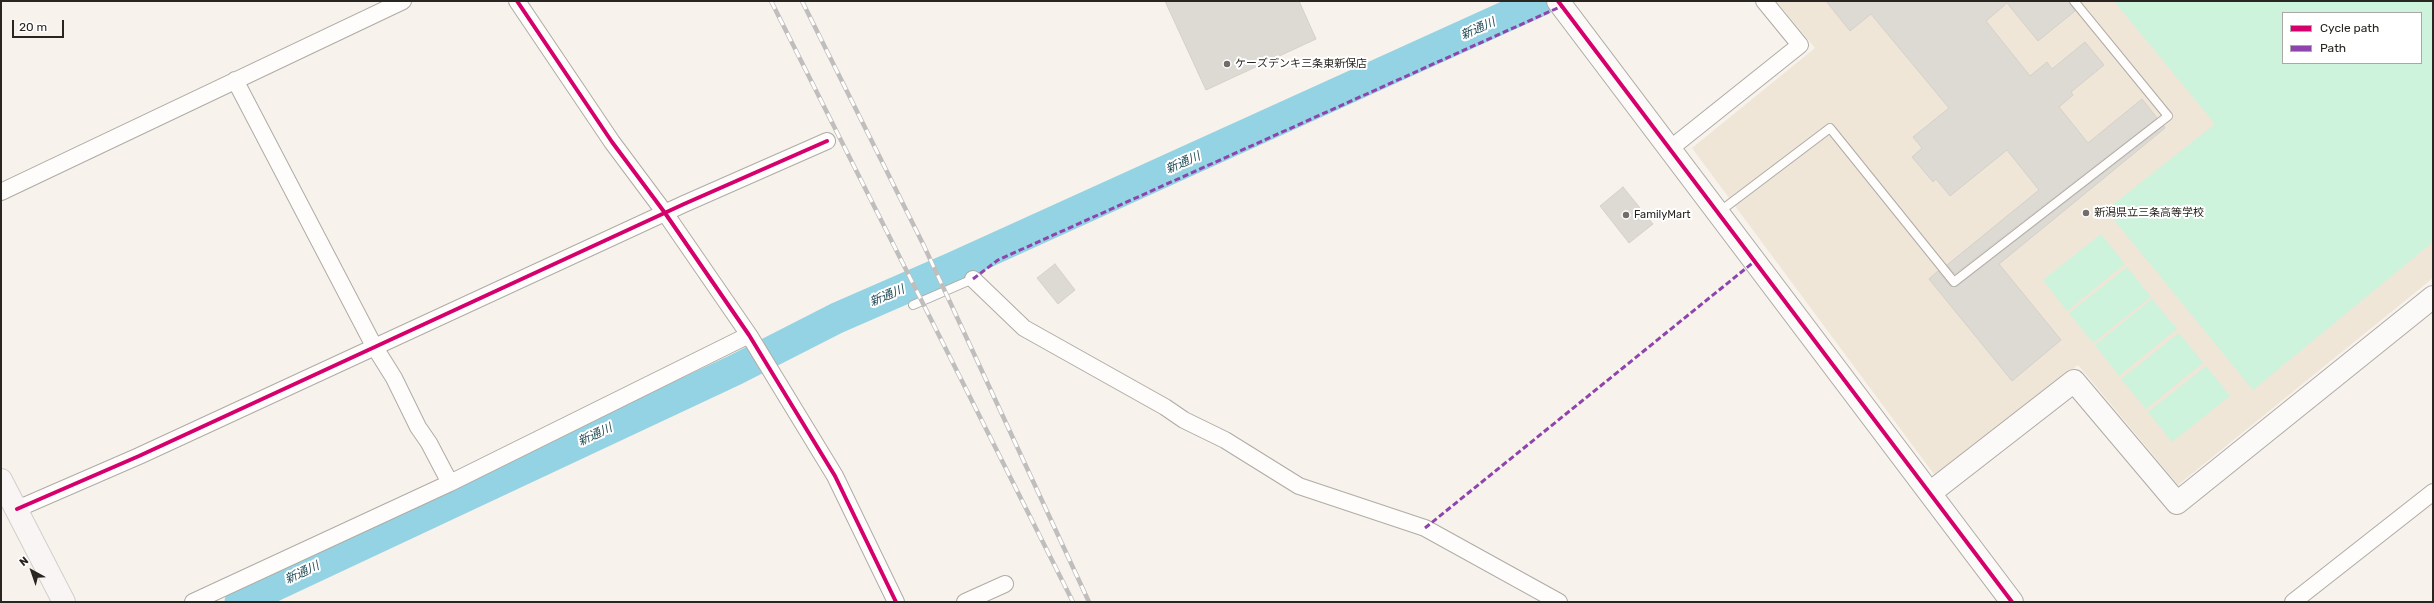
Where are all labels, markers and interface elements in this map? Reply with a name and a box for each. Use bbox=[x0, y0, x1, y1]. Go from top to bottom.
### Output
scale bar bbox=[14, 12, 66, 38]
legend bbox=[2282, 12, 2422, 64]
water label: 新通川 bbox=[1459, 15, 1497, 43]
text: 20 m bbox=[19, 20, 47, 34]
text: Cycle path bbox=[2320, 21, 2379, 35]
text: Path bbox=[2320, 41, 2346, 55]
place label: ケーズデンキ三条東新保店 bbox=[1235, 57, 1367, 71]
marker: ケーズデンキ三条東新保店 bbox=[1222, 59, 1232, 69]
water label: 新通川 bbox=[1164, 149, 1202, 177]
place label: 新潟県立三条高等学校 bbox=[2094, 206, 2204, 220]
place label: FamilyMart bbox=[1634, 208, 1691, 222]
marker: 新潟県立三条高等学校 bbox=[2081, 208, 2091, 218]
marker: FamilyMart bbox=[1621, 210, 1631, 220]
water label: 新通川 bbox=[868, 282, 906, 310]
water label: 新通川 bbox=[576, 421, 614, 449]
north arrow bbox=[12, 551, 52, 591]
text: N bbox=[17, 554, 31, 569]
water label: 新通川 bbox=[283, 559, 321, 587]

